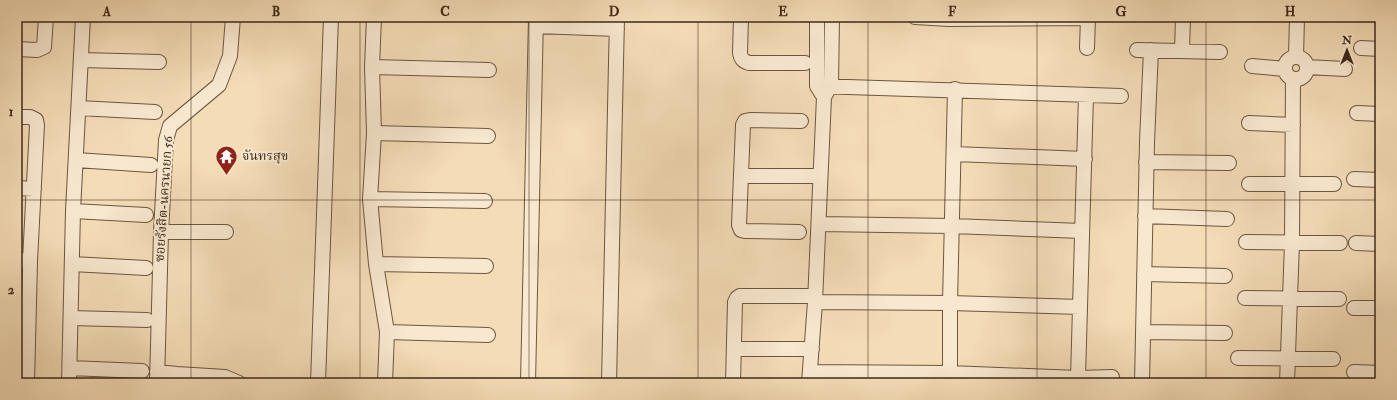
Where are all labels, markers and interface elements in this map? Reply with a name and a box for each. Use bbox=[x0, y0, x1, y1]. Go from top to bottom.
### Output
text: A bbox=[102, 4, 112, 20]
text: B bbox=[272, 4, 280, 20]
text: C bbox=[440, 4, 450, 20]
text: D bbox=[609, 4, 620, 20]
text: E bbox=[778, 4, 788, 20]
text: F bbox=[948, 4, 957, 20]
text: G bbox=[1116, 4, 1127, 20]
text: H bbox=[1285, 4, 1296, 20]
north arrow bbox=[1327, 30, 1367, 70]
text: N bbox=[1341, 34, 1353, 47]
text: 1 bbox=[9, 104, 14, 120]
street label: ซอยรังสิต-นครนายก 56 bbox=[152, 134, 176, 263]
temple icon: จันทรสุข bbox=[213, 143, 239, 176]
place label: จันทรสุข bbox=[242, 148, 288, 164]
text: 2 bbox=[8, 282, 15, 298]

